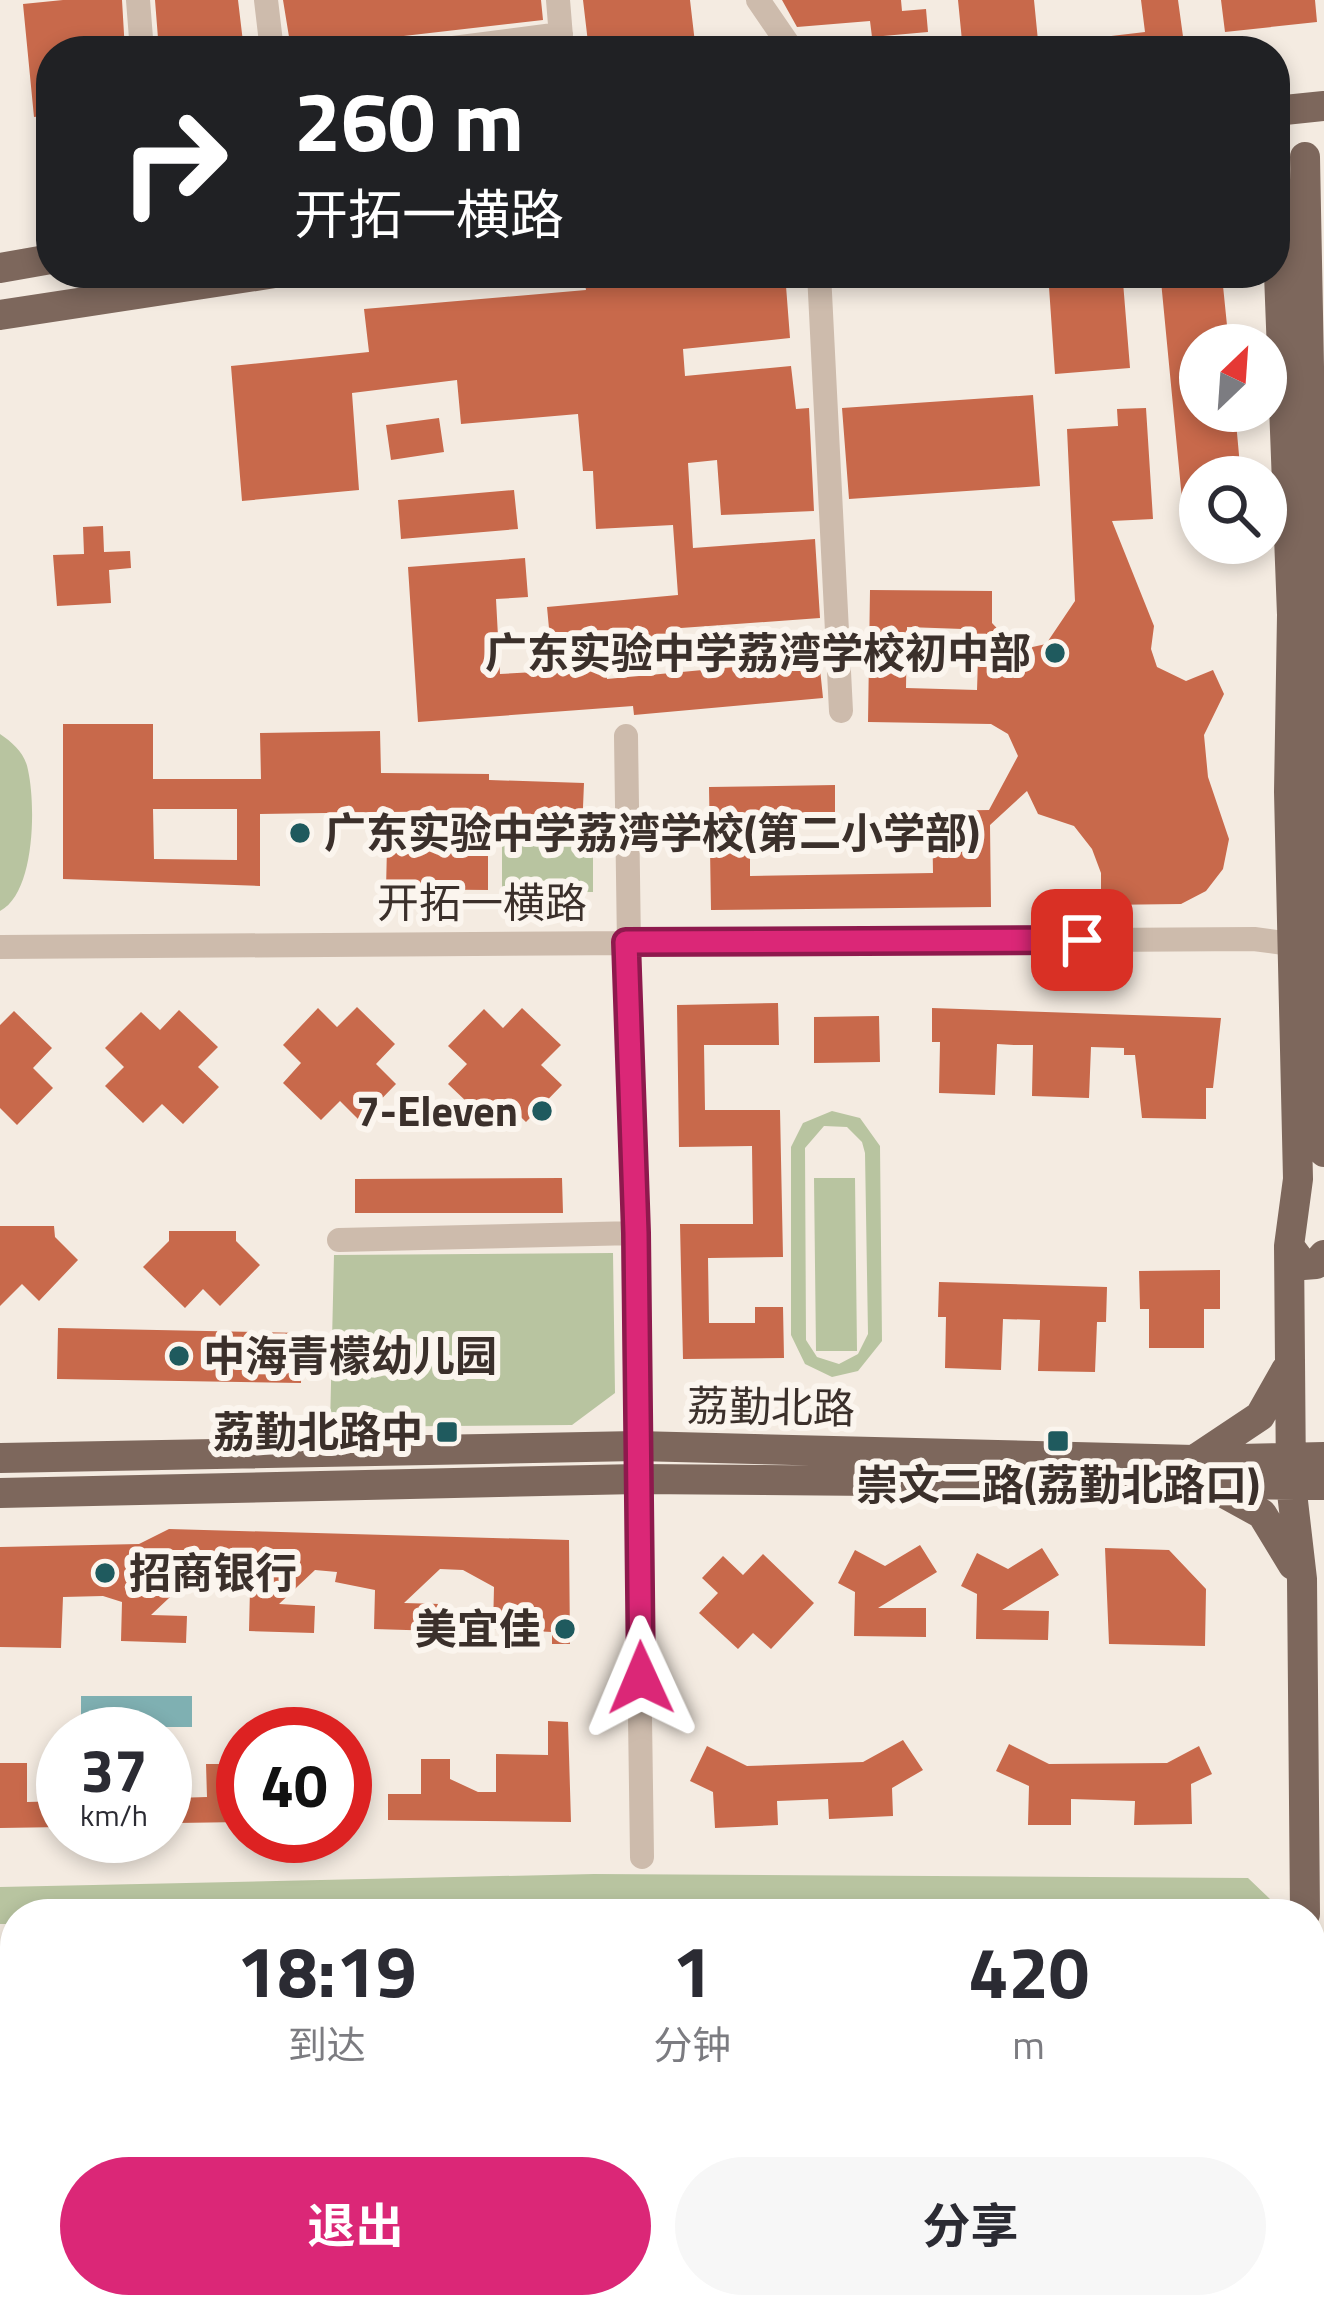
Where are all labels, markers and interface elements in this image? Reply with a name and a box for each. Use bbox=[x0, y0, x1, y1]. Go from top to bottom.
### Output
text: 260 m bbox=[294, 56, 524, 184]
icon: right bbox=[96, 84, 252, 240]
text: 开拓一横路 bbox=[294, 173, 564, 255]
north arrow bbox=[1179, 324, 1287, 432]
map controls bbox=[1179, 324, 1287, 564]
button: search bbox=[1179, 456, 1287, 564]
place label: 广东实验中学荔湾学校初中部 bbox=[485, 620, 1031, 684]
marker: 广东实验中学荔湾学校初中部 bbox=[1042, 640, 1068, 666]
place label: 广东实验中学荔湾学校(第二小学部) bbox=[324, 800, 980, 864]
marker: 广东实验中学荔湾学校(第二小学部) bbox=[287, 820, 313, 846]
street label: 开拓一横路 bbox=[377, 870, 587, 934]
pin bbox=[1031, 889, 1133, 991]
icon: arrive bbox=[1049, 907, 1115, 973]
place label: 7-Eleven bbox=[356, 1078, 518, 1142]
marker: 7-Eleven bbox=[529, 1098, 555, 1124]
place label: 中海青檬幼儿园 bbox=[203, 1323, 497, 1387]
marker: 中海青檬幼儿园 bbox=[166, 1343, 192, 1369]
street label: 荔勤北路 bbox=[686, 1373, 856, 1439]
place label: 荔勤北路中 bbox=[213, 1399, 423, 1463]
marker: 荔勤北路中 bbox=[434, 1419, 460, 1445]
marker: 崇文二路(荔勤北路口) bbox=[1045, 1428, 1071, 1454]
place label: 崇文二路(荔勤北路口) bbox=[856, 1452, 1260, 1516]
place label: 招商银行 bbox=[129, 1540, 297, 1604]
marker: 招商银行 bbox=[92, 1560, 118, 1586]
place label: 美宜佳 bbox=[415, 1596, 541, 1660]
position arrow bbox=[578, 1615, 704, 1741]
marker: 美宜佳 bbox=[552, 1616, 578, 1642]
speed limit sign: 40 bbox=[216, 1707, 372, 1863]
text: 37 bbox=[80, 1724, 148, 1815]
text: km/h bbox=[80, 1792, 148, 1838]
text: 18:19 bbox=[237, 1915, 417, 2025]
text: 1 bbox=[672, 1915, 713, 2025]
text: 420 bbox=[968, 1916, 1089, 2026]
text: 到达 bbox=[288, 2015, 366, 2074]
text: 分钟 bbox=[653, 2015, 731, 2074]
text: m bbox=[1012, 2015, 1045, 2074]
button: 退出 bbox=[60, 2157, 651, 2295]
button: 分享 bbox=[675, 2157, 1266, 2295]

